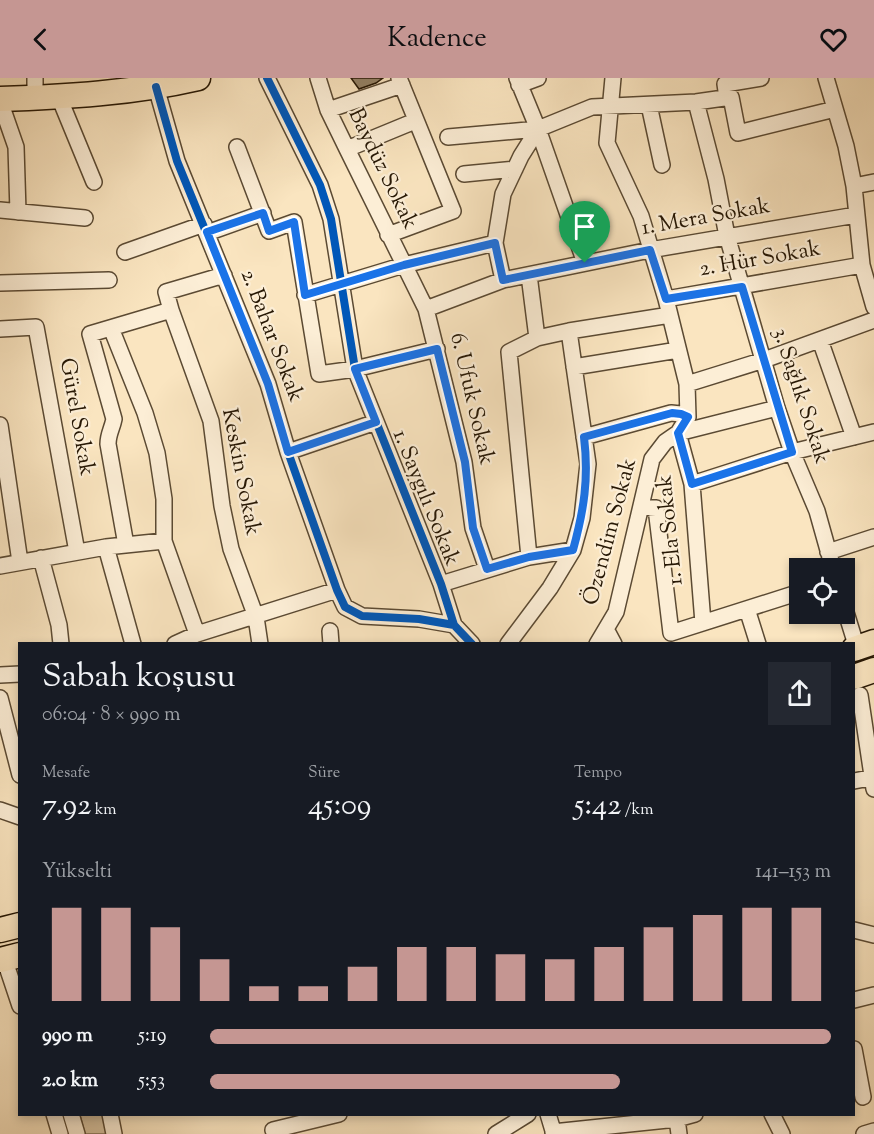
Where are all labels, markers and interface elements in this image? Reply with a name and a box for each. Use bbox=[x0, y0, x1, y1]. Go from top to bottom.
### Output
text: Kadence bbox=[387, 20, 487, 59]
icon: back bbox=[24, 23, 57, 56]
icon: heart bbox=[817, 23, 850, 56]
street label: Baydüz Sokak bbox=[339, 103, 425, 235]
street label: 1. Mera Sokak bbox=[639, 191, 773, 245]
pin bbox=[559, 201, 610, 263]
icon: arrive bbox=[568, 210, 601, 243]
street label: 2. Hür Sokak bbox=[697, 234, 823, 286]
street label: 2. Bahar Sokak bbox=[231, 265, 311, 407]
street label: 3. Sağlık Sokak bbox=[763, 324, 837, 468]
street label: 6. Ufuk Sokak bbox=[440, 330, 502, 468]
street label: Gürel Sokak bbox=[50, 356, 102, 478]
street label: Keskin Sokak bbox=[212, 406, 268, 538]
street label: 1. Saygılı Sokak bbox=[383, 425, 467, 571]
street label: Özendim Sokak bbox=[575, 455, 646, 609]
street label: 1. Ela Sokak bbox=[649, 473, 693, 587]
map controls bbox=[789, 558, 855, 624]
button: locate bbox=[789, 558, 855, 624]
text: Sabah koşusu bbox=[42, 654, 236, 702]
button: share bbox=[768, 662, 831, 725]
text: 06:04 · 8 × 990 m bbox=[42, 701, 180, 730]
text: Mesafe bbox=[42, 762, 90, 785]
text: Süre bbox=[308, 762, 340, 785]
text: Tempo bbox=[574, 762, 622, 785]
text: 7.92 bbox=[42, 785, 91, 828]
text: 45:09 bbox=[308, 785, 371, 828]
text: 5:42 bbox=[574, 785, 621, 828]
text: km bbox=[91, 799, 117, 822]
text: /km bbox=[621, 799, 654, 822]
text: Yükselti bbox=[42, 858, 112, 887]
text: 141–153 m bbox=[755, 858, 831, 887]
text: 990 m bbox=[42, 1022, 93, 1051]
text: 5:19 bbox=[138, 1022, 166, 1051]
text: 2.0 km bbox=[42, 1067, 98, 1096]
text: 5:53 bbox=[138, 1067, 165, 1096]

